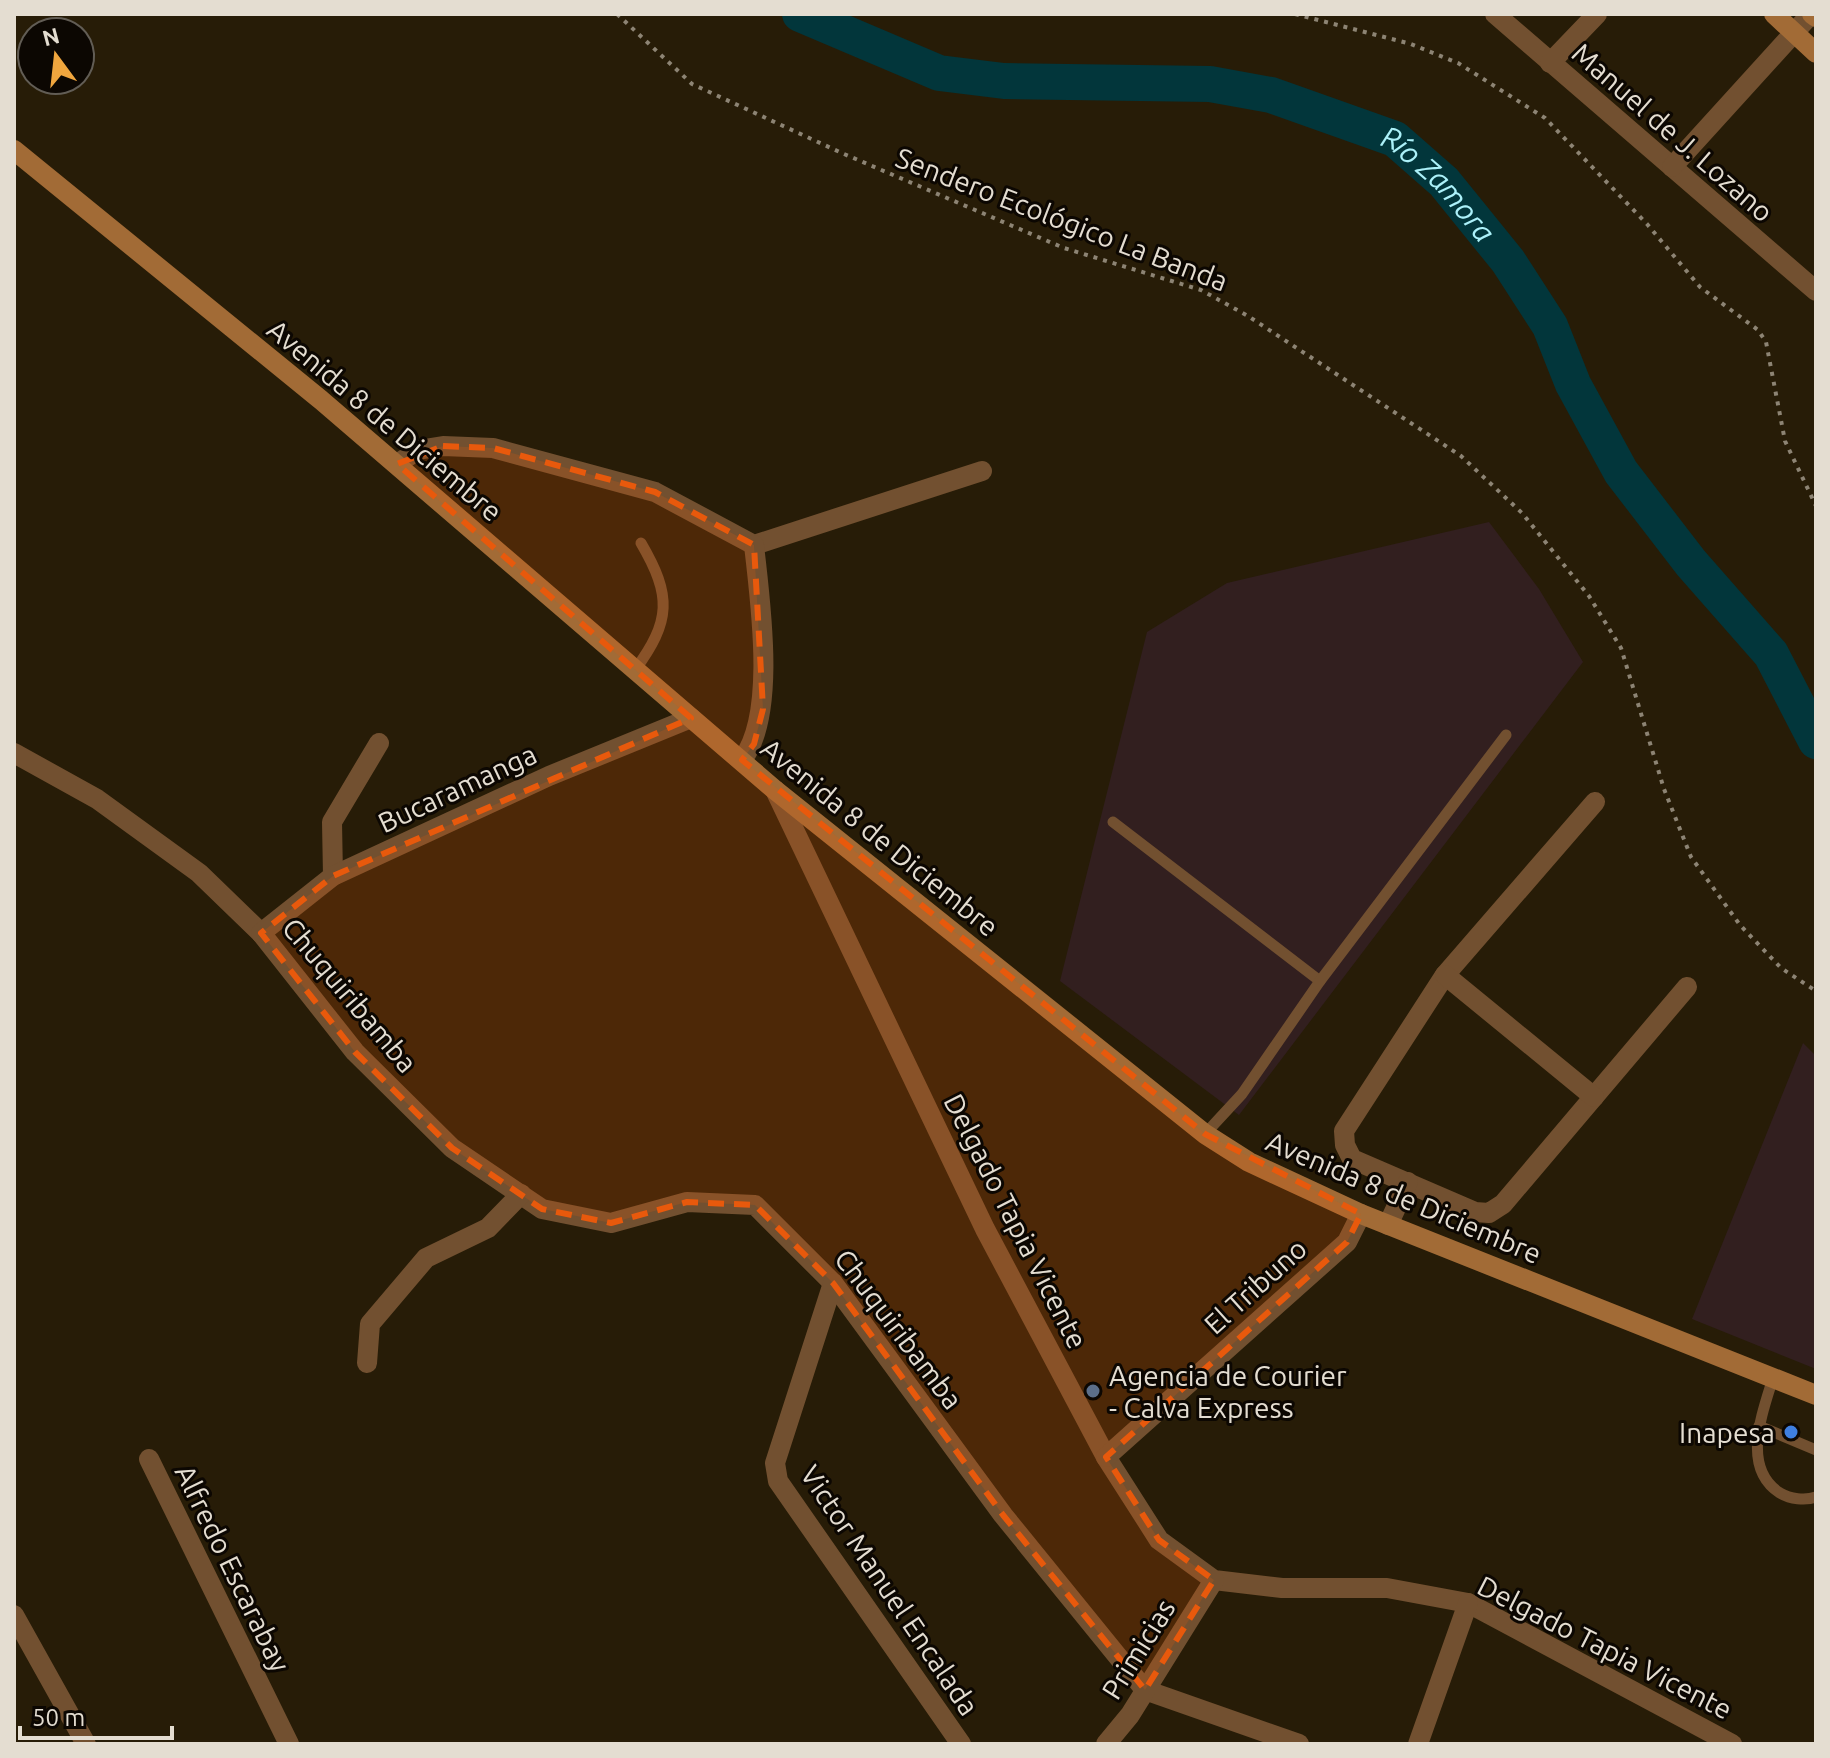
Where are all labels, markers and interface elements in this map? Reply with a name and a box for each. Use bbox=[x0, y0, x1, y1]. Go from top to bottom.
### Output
north arrow bbox=[16, 16, 96, 96]
text: N bbox=[40, 22, 62, 50]
street label: Manuel de J. Lozano bbox=[1567, 37, 1779, 227]
water label: Río Zamora bbox=[1377, 119, 1502, 248]
street label: Sendero Ecológico La Banda bbox=[892, 141, 1232, 297]
street label: Avenida 8 de Diciembre bbox=[262, 313, 508, 527]
street label: Avenida 8 de Diciembre bbox=[755, 732, 1005, 942]
street label: Bucaramanga bbox=[373, 738, 541, 838]
street label: Chuquiribamba bbox=[277, 912, 423, 1078]
street label: Delgado Tapia Vicente bbox=[938, 1089, 1094, 1353]
street label: Avenida 8 de Diciembre bbox=[1262, 1125, 1546, 1269]
street label: El Tribuno bbox=[1198, 1232, 1312, 1340]
street label: Chuquiribamba bbox=[829, 1243, 969, 1415]
place label: Agencia de Courier - Calva Express bbox=[1109, 1360, 1347, 1423]
marker: Agencia de Courier - Calva Express bbox=[1084, 1382, 1102, 1400]
place label: Inapesa bbox=[1679, 1417, 1775, 1448]
marker: Inapesa bbox=[1782, 1423, 1800, 1441]
street label: Victor Manuel Encalada bbox=[795, 1459, 985, 1721]
street label: Alfredo Escarabay bbox=[170, 1460, 296, 1676]
street label: Delgado Tapia Vicente bbox=[1473, 1569, 1737, 1725]
street label: Primicias bbox=[1095, 1594, 1181, 1704]
scale bar bbox=[20, 1690, 172, 1740]
text: 50 m bbox=[32, 1704, 85, 1731]

